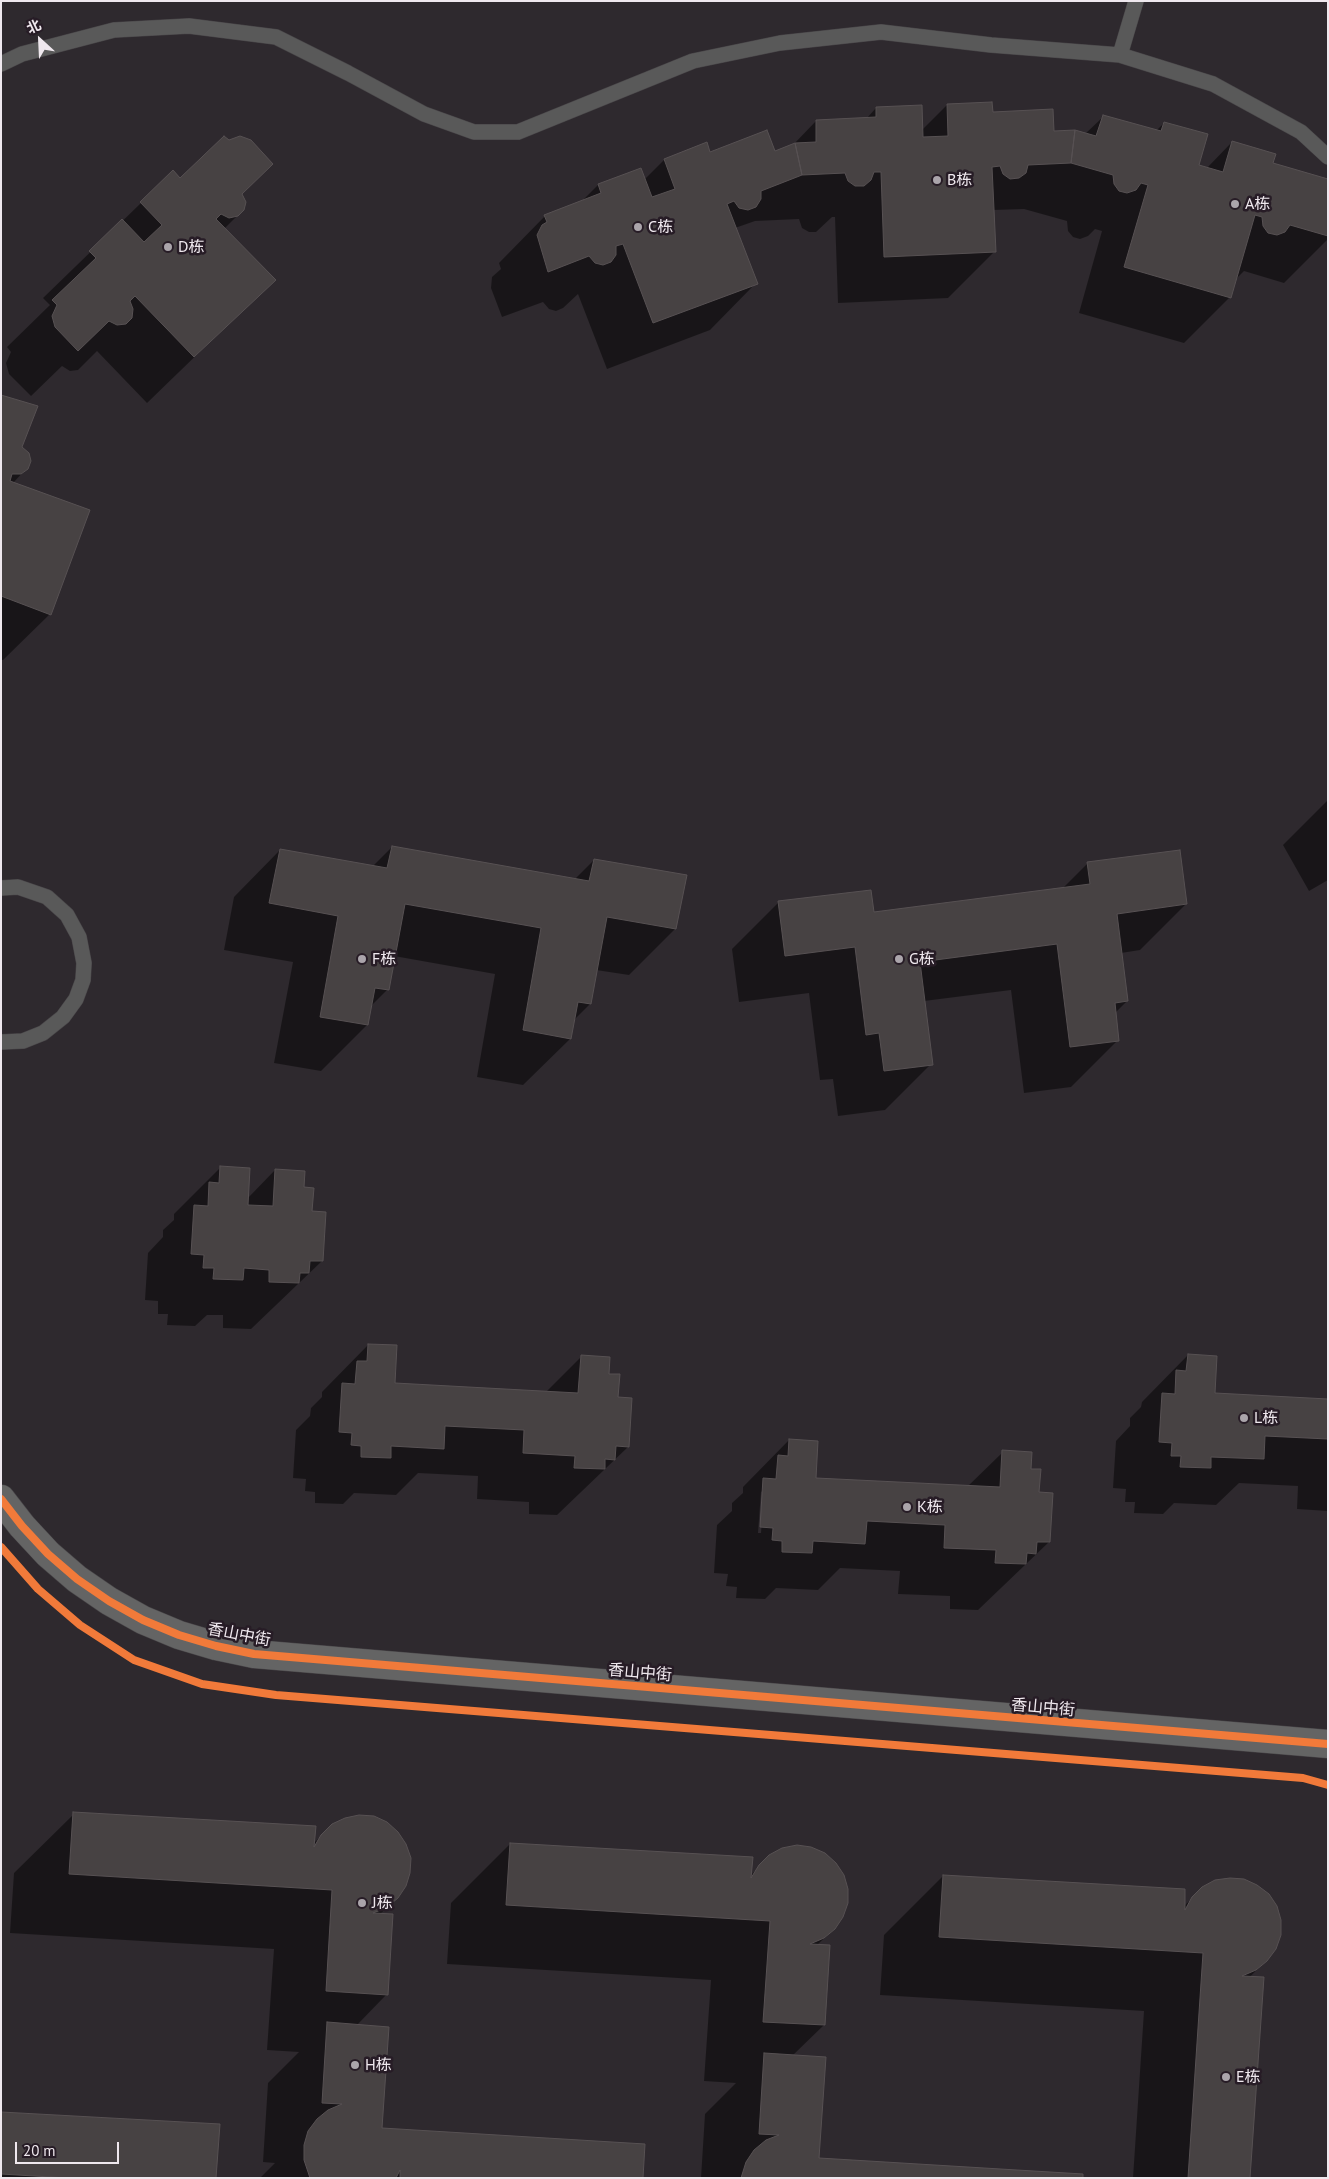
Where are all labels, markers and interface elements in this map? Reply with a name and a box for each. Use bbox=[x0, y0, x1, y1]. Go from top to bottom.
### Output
north arrow bbox=[15, 15, 65, 65]
text: 北 bbox=[24, 15, 44, 38]
place label: B栋 bbox=[947, 170, 972, 190]
marker: B栋 bbox=[931, 174, 943, 186]
place label: A栋 bbox=[1245, 194, 1270, 214]
marker: A栋 bbox=[1229, 198, 1241, 210]
place label: C栋 bbox=[648, 217, 673, 237]
marker: C栋 bbox=[632, 221, 644, 233]
place label: D栋 bbox=[178, 237, 204, 257]
marker: D栋 bbox=[162, 241, 174, 253]
place label: F栋 bbox=[372, 949, 396, 969]
place label: G栋 bbox=[909, 949, 935, 969]
marker: F栋 bbox=[356, 953, 368, 965]
marker: G栋 bbox=[893, 953, 905, 965]
place label: L栋 bbox=[1254, 1408, 1278, 1428]
marker: L栋 bbox=[1238, 1412, 1250, 1424]
place label: K栋 bbox=[917, 1497, 943, 1517]
marker: K栋 bbox=[901, 1501, 913, 1513]
street label: 香山中街 bbox=[206, 1619, 272, 1651]
street label: 香山中街 bbox=[607, 1661, 673, 1685]
street label: 香山中街 bbox=[1010, 1696, 1076, 1720]
place label: J栋 bbox=[372, 1893, 393, 1913]
marker: J栋 bbox=[356, 1897, 368, 1909]
place label: H栋 bbox=[365, 2055, 392, 2075]
marker: H栋 bbox=[349, 2059, 361, 2071]
place label: E栋 bbox=[1236, 2067, 1261, 2087]
marker: E栋 bbox=[1220, 2071, 1232, 2083]
scale bar bbox=[18, 2132, 121, 2164]
text: 20 m bbox=[23, 2141, 56, 2160]

